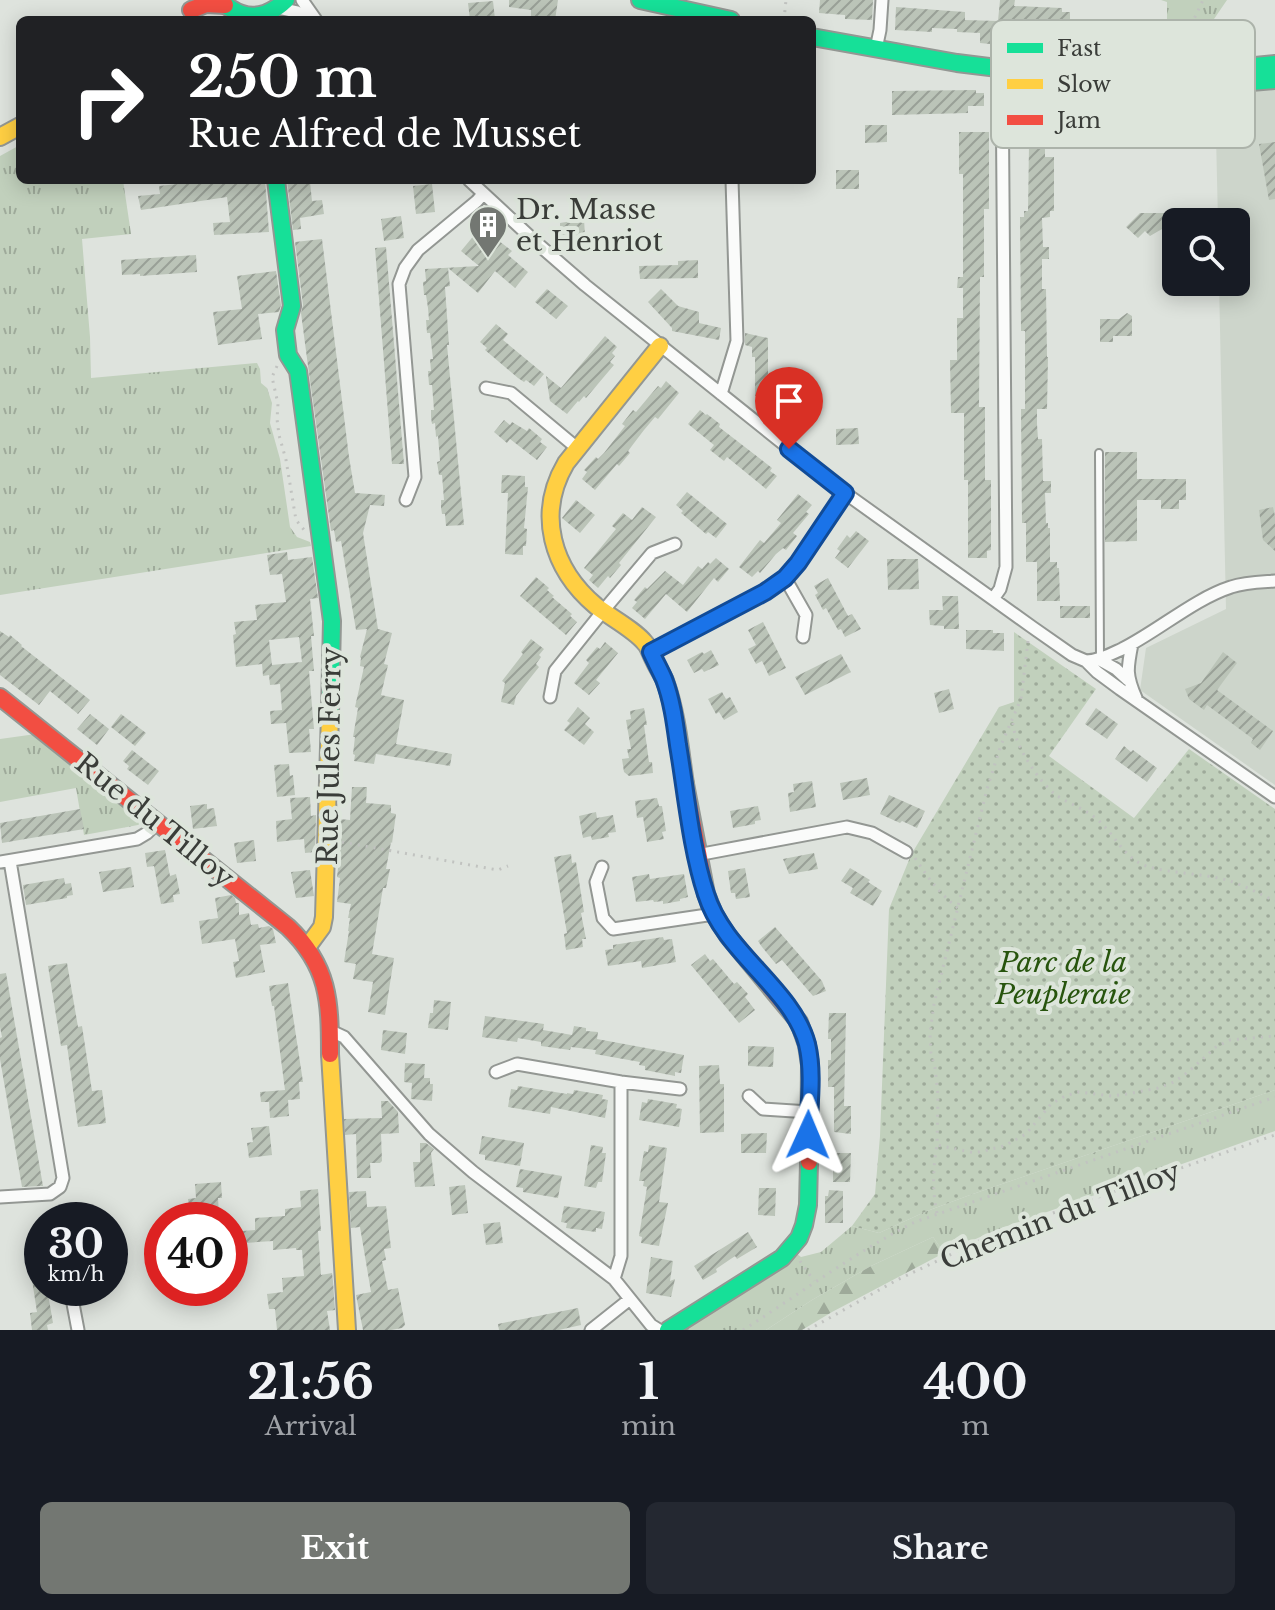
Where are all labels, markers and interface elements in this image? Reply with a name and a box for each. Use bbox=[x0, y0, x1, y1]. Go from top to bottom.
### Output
legend bbox=[991, 20, 1255, 148]
text: Fast bbox=[1057, 35, 1102, 62]
text: 250 m bbox=[188, 43, 377, 112]
icon: right bbox=[56, 48, 160, 152]
text: Slow bbox=[1057, 71, 1111, 98]
text: Jam bbox=[1054, 107, 1101, 134]
text: Rue Alfred de Musset bbox=[188, 112, 581, 157]
place label: Dr. Masse et Henriot bbox=[516, 192, 663, 259]
building icon: Dr. Masse et Henriot bbox=[467, 204, 509, 259]
map controls bbox=[1162, 208, 1250, 296]
button: search bbox=[1162, 208, 1250, 296]
pin bbox=[755, 367, 823, 449]
icon: arrive bbox=[767, 379, 811, 423]
street label: Rue Jules Ferry bbox=[310, 646, 349, 865]
street label: Rue du Tilloy bbox=[68, 746, 241, 895]
park label: Parc de la Peupleraie bbox=[994, 945, 1131, 1012]
position arrow bbox=[766, 1093, 850, 1177]
street label: Chemin du Tilloy bbox=[935, 1153, 1185, 1277]
speed limit sign: 40 bbox=[144, 1202, 248, 1306]
text: 30 bbox=[48, 1219, 104, 1269]
text: km/h bbox=[48, 1262, 104, 1286]
text: 21:56 bbox=[247, 1352, 374, 1412]
text: 1 bbox=[638, 1352, 659, 1412]
text: 400 bbox=[923, 1352, 1028, 1412]
text: Arrival bbox=[265, 1410, 357, 1442]
text: min bbox=[621, 1410, 676, 1442]
text: m bbox=[962, 1410, 989, 1442]
button: Exit bbox=[40, 1502, 630, 1594]
button: Share bbox=[646, 1502, 1235, 1594]

